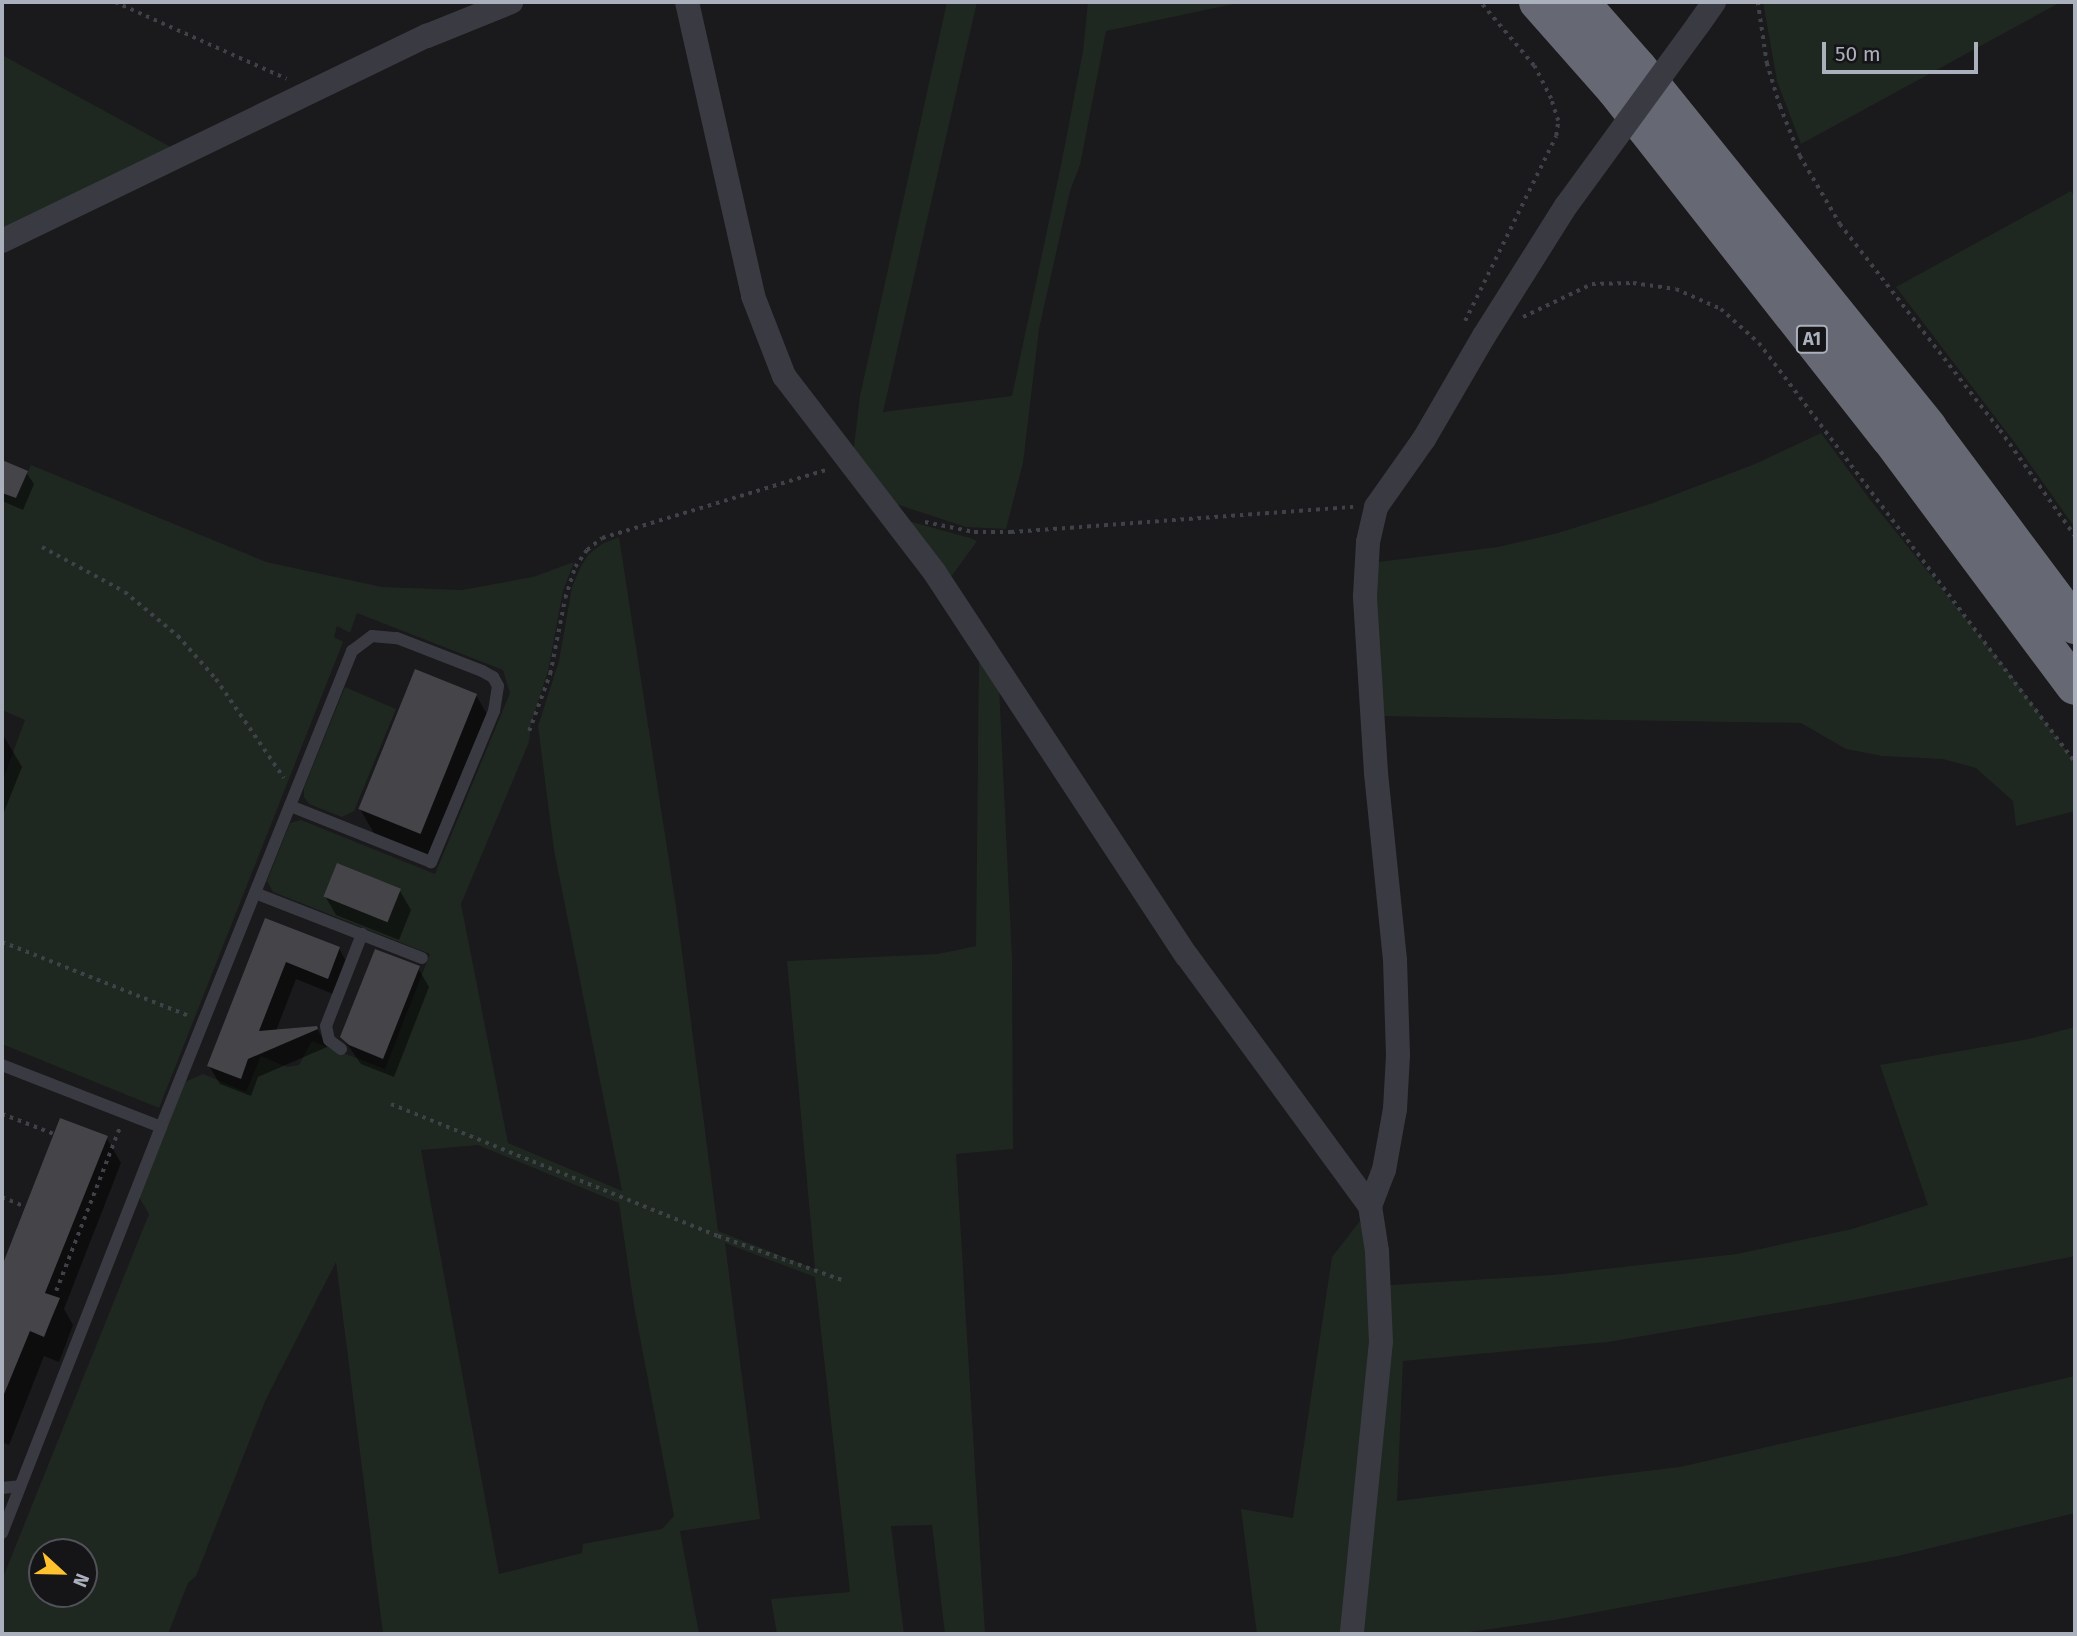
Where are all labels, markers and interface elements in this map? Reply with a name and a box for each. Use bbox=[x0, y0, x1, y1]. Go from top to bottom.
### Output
scale bar bbox=[1825, 28, 1981, 72]
text: 50 m bbox=[1835, 41, 1881, 67]
road number: A1 bbox=[1794, 324, 1829, 354]
north arrow bbox=[28, 1538, 98, 1608]
text: N bbox=[68, 1570, 94, 1590]

